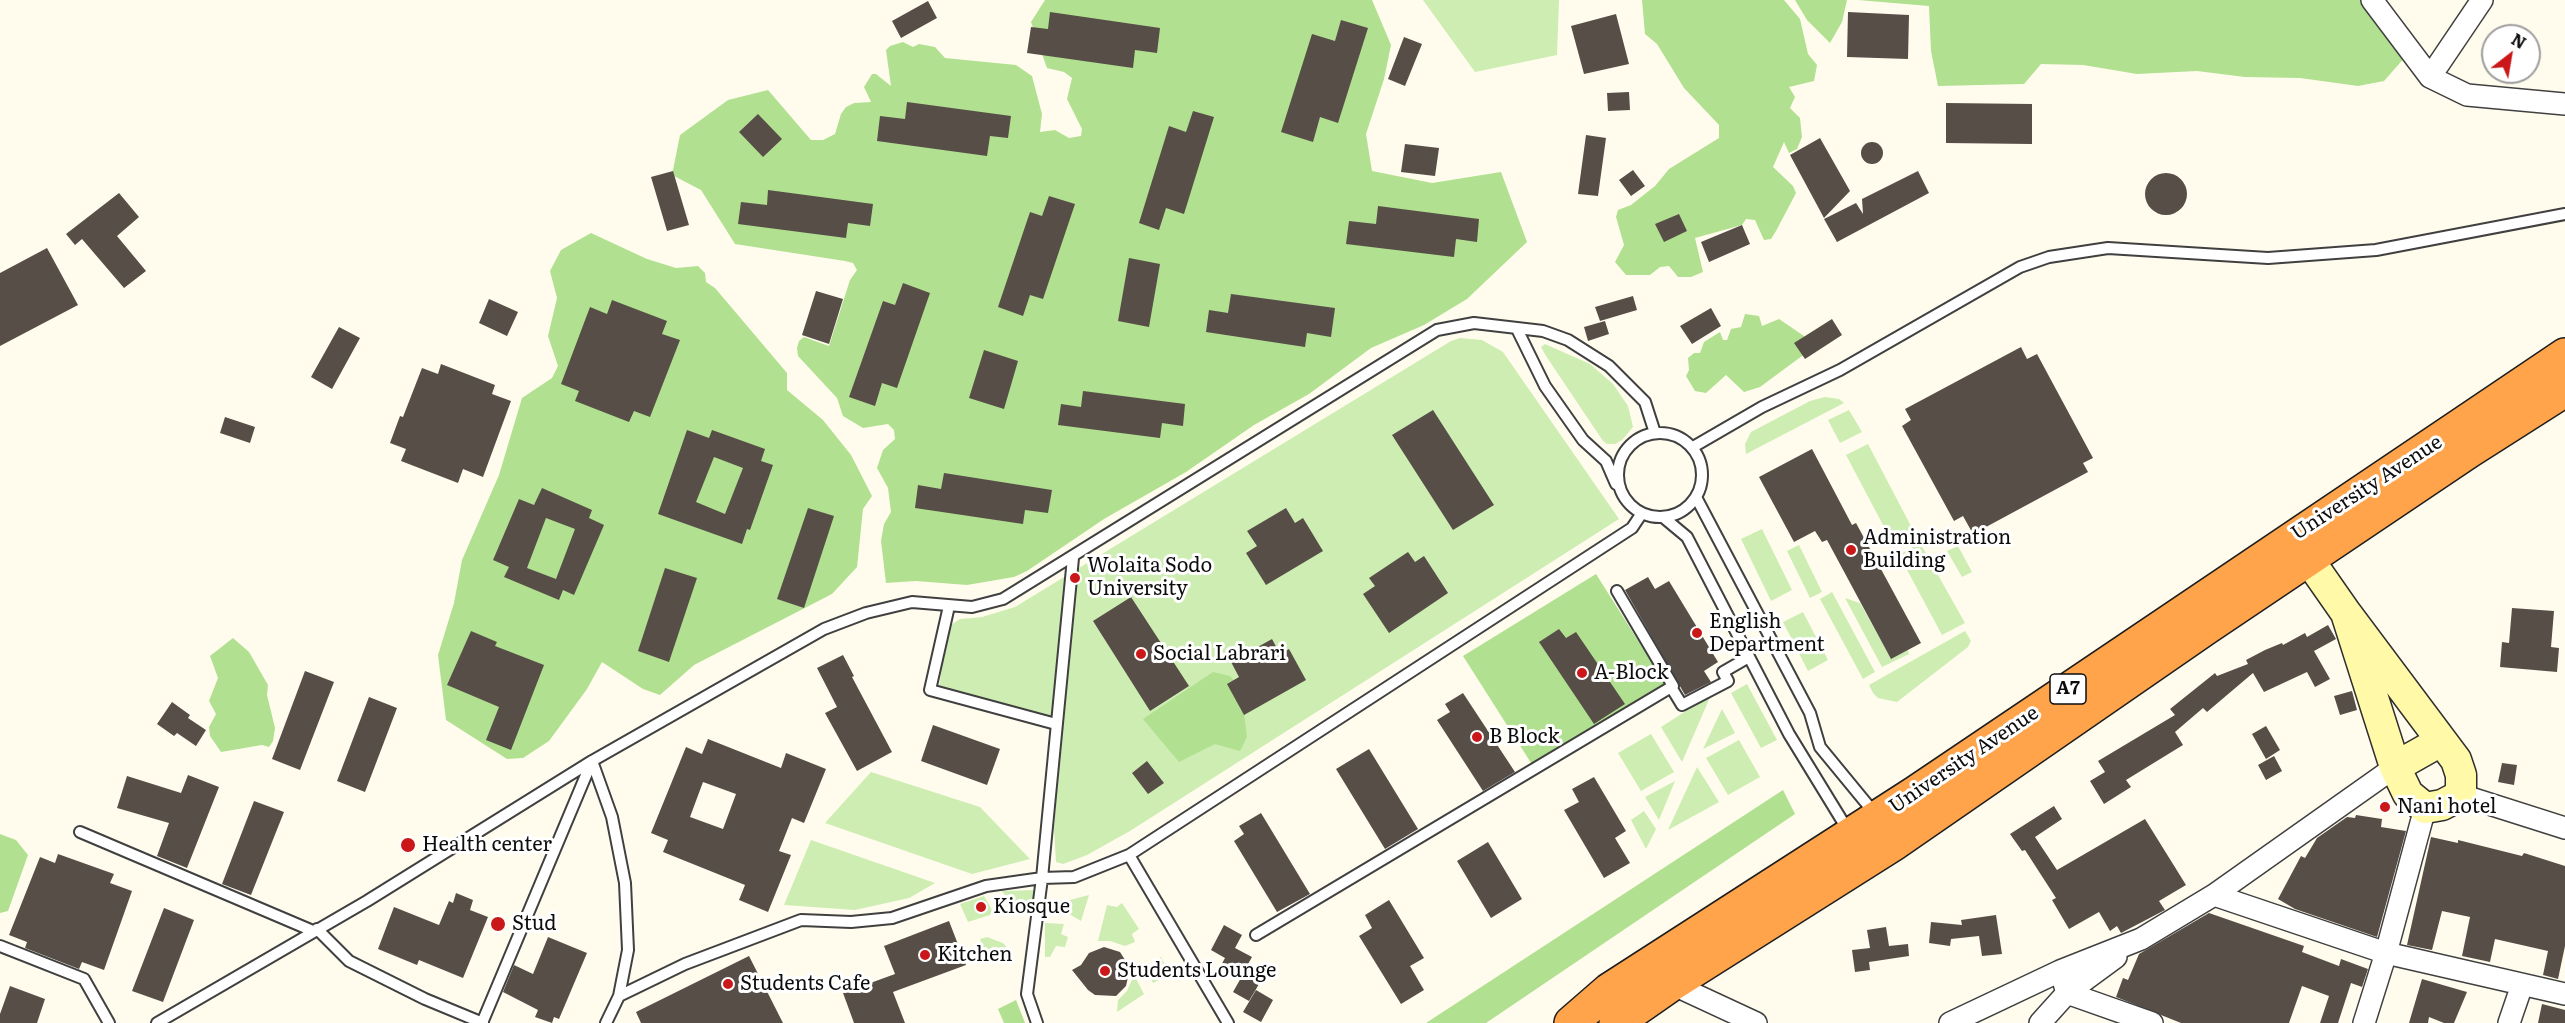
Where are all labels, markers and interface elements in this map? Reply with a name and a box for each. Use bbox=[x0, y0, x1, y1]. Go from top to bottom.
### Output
north arrow bbox=[2481, 24, 2541, 84]
text: N bbox=[2507, 27, 2531, 54]
street label: University Avenue bbox=[2287, 430, 2447, 546]
place label: Administration Building bbox=[1863, 526, 2011, 573]
marker: Administration Building bbox=[1844, 543, 1858, 557]
place label: Wolaita Sodo University bbox=[1087, 554, 1212, 601]
marker: Wolaita Sodo University bbox=[1068, 571, 1082, 585]
place label: English Department bbox=[1709, 610, 1825, 657]
marker: English Department bbox=[1690, 626, 1704, 640]
place label: Social Labrari bbox=[1153, 642, 1286, 666]
marker: Social Labrari bbox=[1134, 647, 1148, 661]
place label: A-Block bbox=[1594, 661, 1669, 685]
marker: A-Block bbox=[1575, 666, 1589, 680]
road number: A7 bbox=[2050, 674, 2086, 704]
street label: University Avenue bbox=[1885, 701, 2043, 819]
place label: B Block bbox=[1489, 725, 1560, 749]
marker: B Block bbox=[1470, 730, 1484, 744]
place label: Nani hotel bbox=[2397, 795, 2496, 819]
marker: Nani hotel bbox=[2378, 800, 2392, 814]
place label: Health center bbox=[422, 833, 552, 857]
marker: Health center bbox=[399, 836, 417, 854]
place label: Kiosque bbox=[993, 895, 1070, 919]
marker: Kiosque bbox=[974, 900, 988, 914]
place label: Stud bbox=[512, 912, 557, 936]
marker: Stud bbox=[489, 915, 507, 933]
place label: Kitchen bbox=[937, 943, 1013, 967]
marker: Kitchen bbox=[918, 948, 932, 962]
place label: Students Lounge bbox=[1117, 959, 1276, 983]
marker: Students Lounge bbox=[1098, 964, 1112, 978]
place label: Students Cafe bbox=[740, 972, 870, 996]
marker: Students Cafe bbox=[721, 977, 735, 991]

